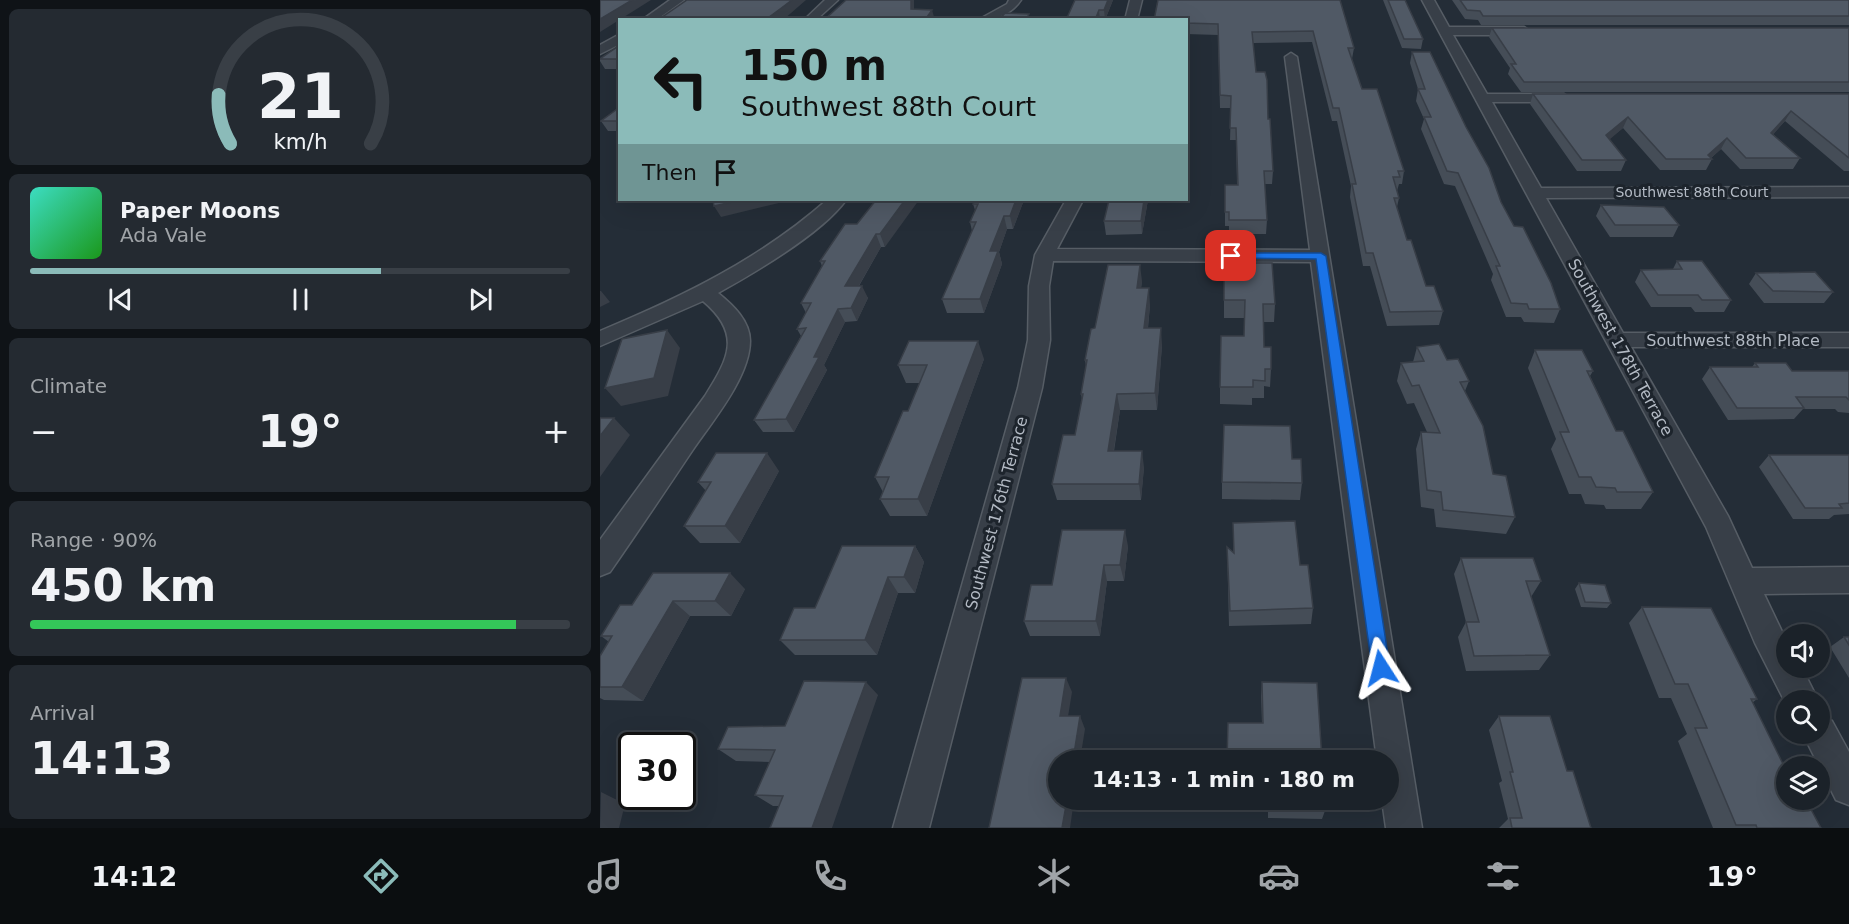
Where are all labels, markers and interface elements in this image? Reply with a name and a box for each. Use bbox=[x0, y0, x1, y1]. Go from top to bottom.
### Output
text: 150 m bbox=[741, 41, 887, 90]
icon: left bbox=[642, 42, 720, 120]
text: 21 bbox=[257, 60, 343, 133]
text: Southwest 88th Court bbox=[741, 91, 1036, 122]
text: km/h bbox=[273, 129, 327, 154]
icon: arrive bbox=[709, 156, 742, 189]
text: Then bbox=[642, 160, 697, 185]
street label: Southwest 88th Court bbox=[1615, 184, 1769, 200]
text: Paper Moons bbox=[120, 198, 280, 223]
text: Ada Vale bbox=[120, 223, 207, 247]
pin bbox=[1205, 230, 1256, 281]
icon: arrive bbox=[1214, 239, 1247, 272]
street label: Southwest 178th Terrace bbox=[1564, 255, 1677, 439]
icon: previous bbox=[104, 283, 137, 316]
icon: pause bbox=[284, 283, 317, 316]
icon: next bbox=[464, 283, 497, 316]
street label: Southwest 88th Place bbox=[1646, 331, 1820, 350]
text: Climate bbox=[30, 374, 107, 398]
text: 19° bbox=[257, 405, 343, 458]
text: − bbox=[30, 412, 58, 451]
text: + bbox=[542, 412, 570, 451]
street label: Southwest 176th Terrace bbox=[962, 414, 1031, 612]
text: Range · 90% bbox=[30, 528, 157, 552]
text: 450 km bbox=[30, 559, 216, 612]
map controls bbox=[1776, 624, 1830, 810]
button: sound bbox=[1776, 624, 1830, 678]
position arrow bbox=[1349, 636, 1413, 700]
button: search bbox=[1776, 690, 1830, 744]
text: Arrival bbox=[30, 701, 95, 725]
text: 14:13 bbox=[30, 732, 173, 785]
speed limit sign: 30 bbox=[618, 732, 696, 810]
button: layers bbox=[1776, 756, 1830, 810]
text: 14:13 · 1 min · 180 m bbox=[1092, 767, 1355, 792]
icon: directions bbox=[360, 855, 402, 897]
icon: music bbox=[584, 855, 626, 897]
icon: phone bbox=[809, 855, 851, 897]
icon: climate bbox=[1033, 855, 1075, 897]
icon: car bbox=[1258, 855, 1300, 897]
icon: filters bbox=[1482, 855, 1524, 897]
text: 14:12 bbox=[91, 861, 177, 892]
text: 19° bbox=[1707, 861, 1758, 892]

